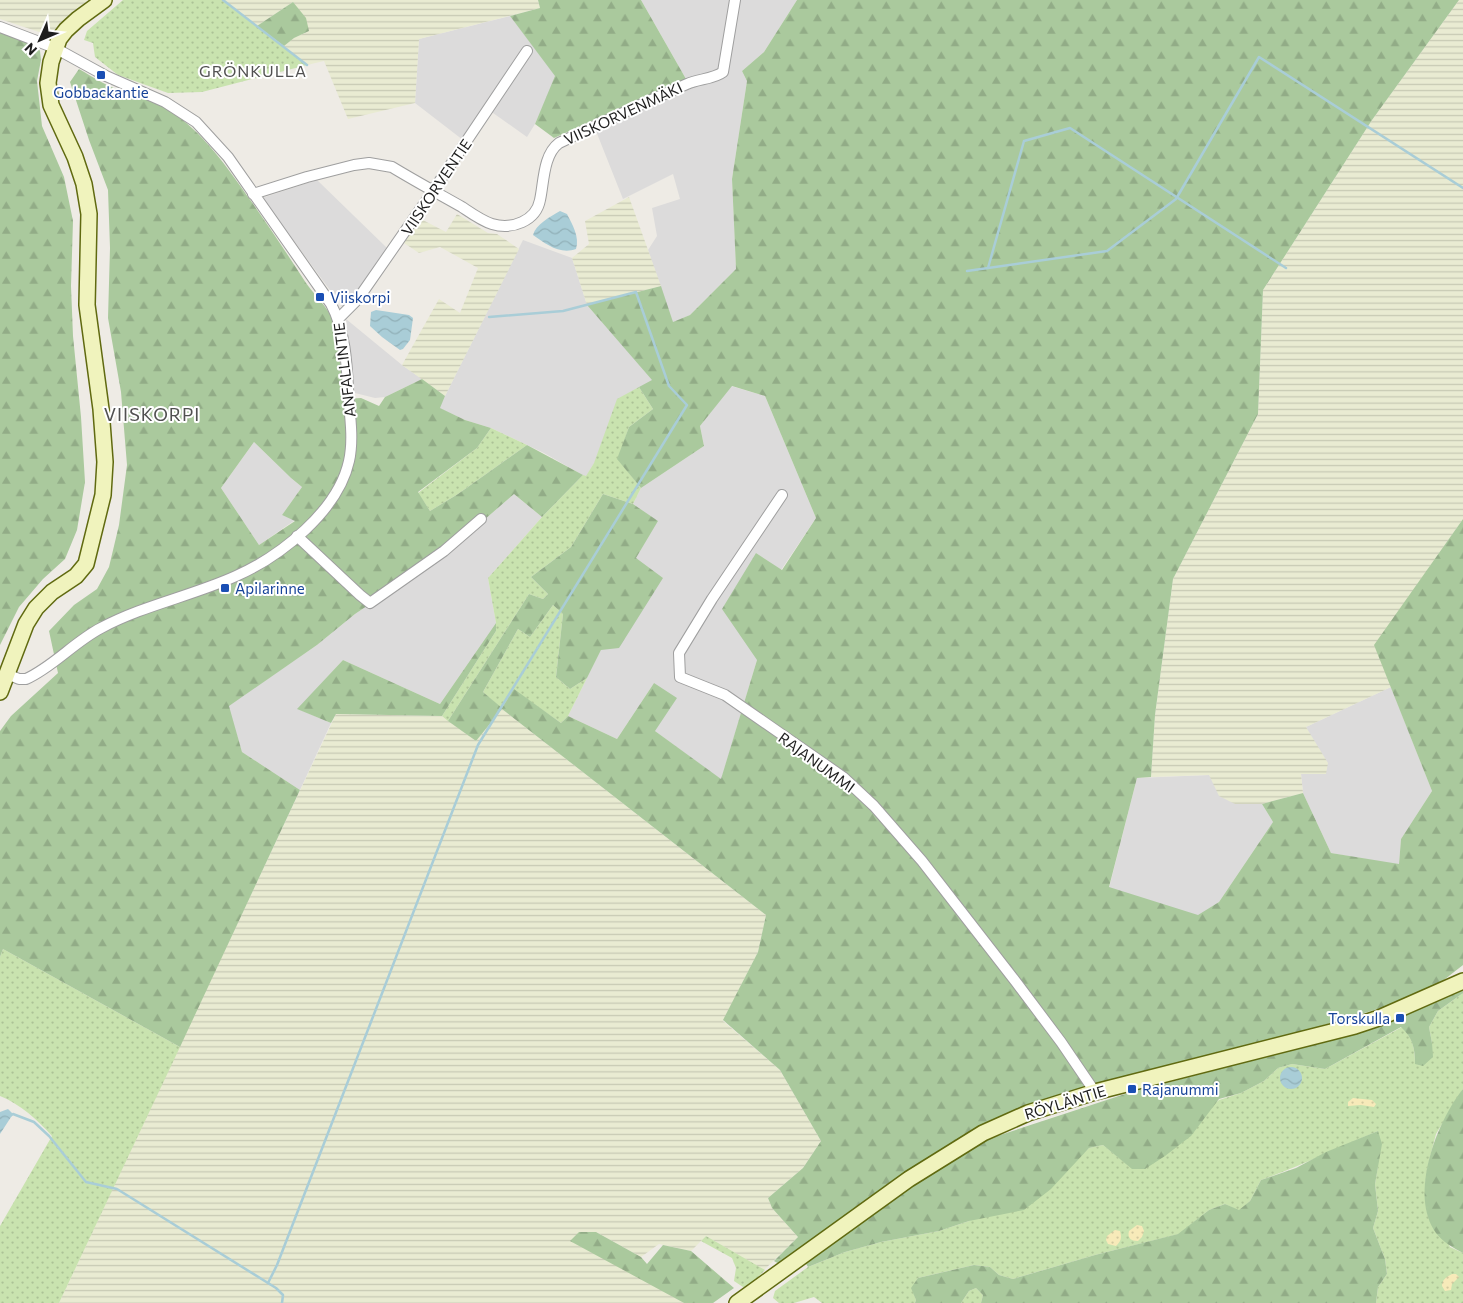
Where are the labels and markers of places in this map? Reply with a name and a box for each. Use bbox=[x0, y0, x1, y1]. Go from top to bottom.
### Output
marker: Gobbackantie bbox=[95, 69, 107, 81]
place label: Gobbackantie bbox=[53, 83, 149, 101]
place label: Viiskorpi bbox=[330, 288, 390, 306]
marker: Viiskorpi bbox=[314, 291, 326, 303]
place label: Apilarinne bbox=[235, 579, 305, 597]
marker: Apilarinne bbox=[219, 582, 231, 594]
place label: Torskulla bbox=[1328, 1009, 1390, 1027]
marker: Torskulla bbox=[1394, 1012, 1406, 1024]
place label: Rajanummi bbox=[1142, 1080, 1219, 1098]
marker: Rajanummi bbox=[1126, 1083, 1138, 1095]

